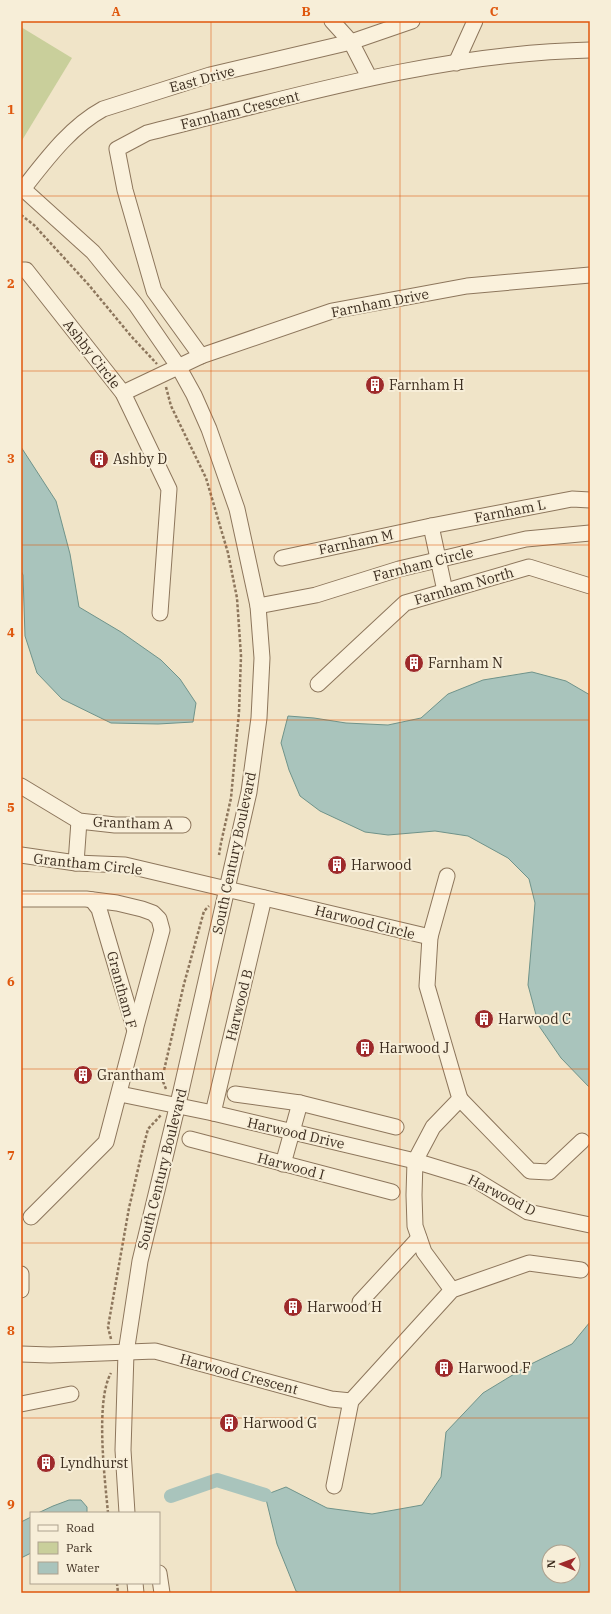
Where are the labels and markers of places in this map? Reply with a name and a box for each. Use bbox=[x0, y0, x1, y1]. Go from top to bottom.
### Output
building icon: Farnham H bbox=[364, 374, 386, 396]
place label: Farnham H bbox=[389, 376, 464, 394]
building icon: Ashby D bbox=[88, 448, 110, 470]
place label: Ashby D bbox=[113, 450, 167, 468]
building icon: Farnham N bbox=[403, 652, 425, 674]
place label: Farnham N bbox=[428, 654, 503, 672]
building icon: Harwood bbox=[326, 854, 348, 876]
place label: Harwood bbox=[351, 856, 412, 874]
building icon: Harwood C bbox=[473, 1008, 495, 1030]
place label: Harwood C bbox=[498, 1010, 571, 1028]
building icon: Harwood J bbox=[354, 1037, 376, 1059]
place label: Harwood J bbox=[379, 1039, 449, 1057]
building icon: Grantham bbox=[72, 1064, 94, 1086]
place label: Grantham bbox=[97, 1066, 165, 1084]
building icon: Harwood H bbox=[282, 1296, 304, 1318]
place label: Harwood H bbox=[307, 1298, 382, 1316]
building icon: Harwood F bbox=[433, 1357, 455, 1379]
place label: Harwood F bbox=[458, 1359, 531, 1377]
building icon: Harwood G bbox=[218, 1412, 240, 1434]
place label: Harwood G bbox=[243, 1414, 317, 1432]
building icon: Lyndhurst bbox=[35, 1452, 57, 1474]
place label: Lyndhurst bbox=[60, 1454, 128, 1472]

